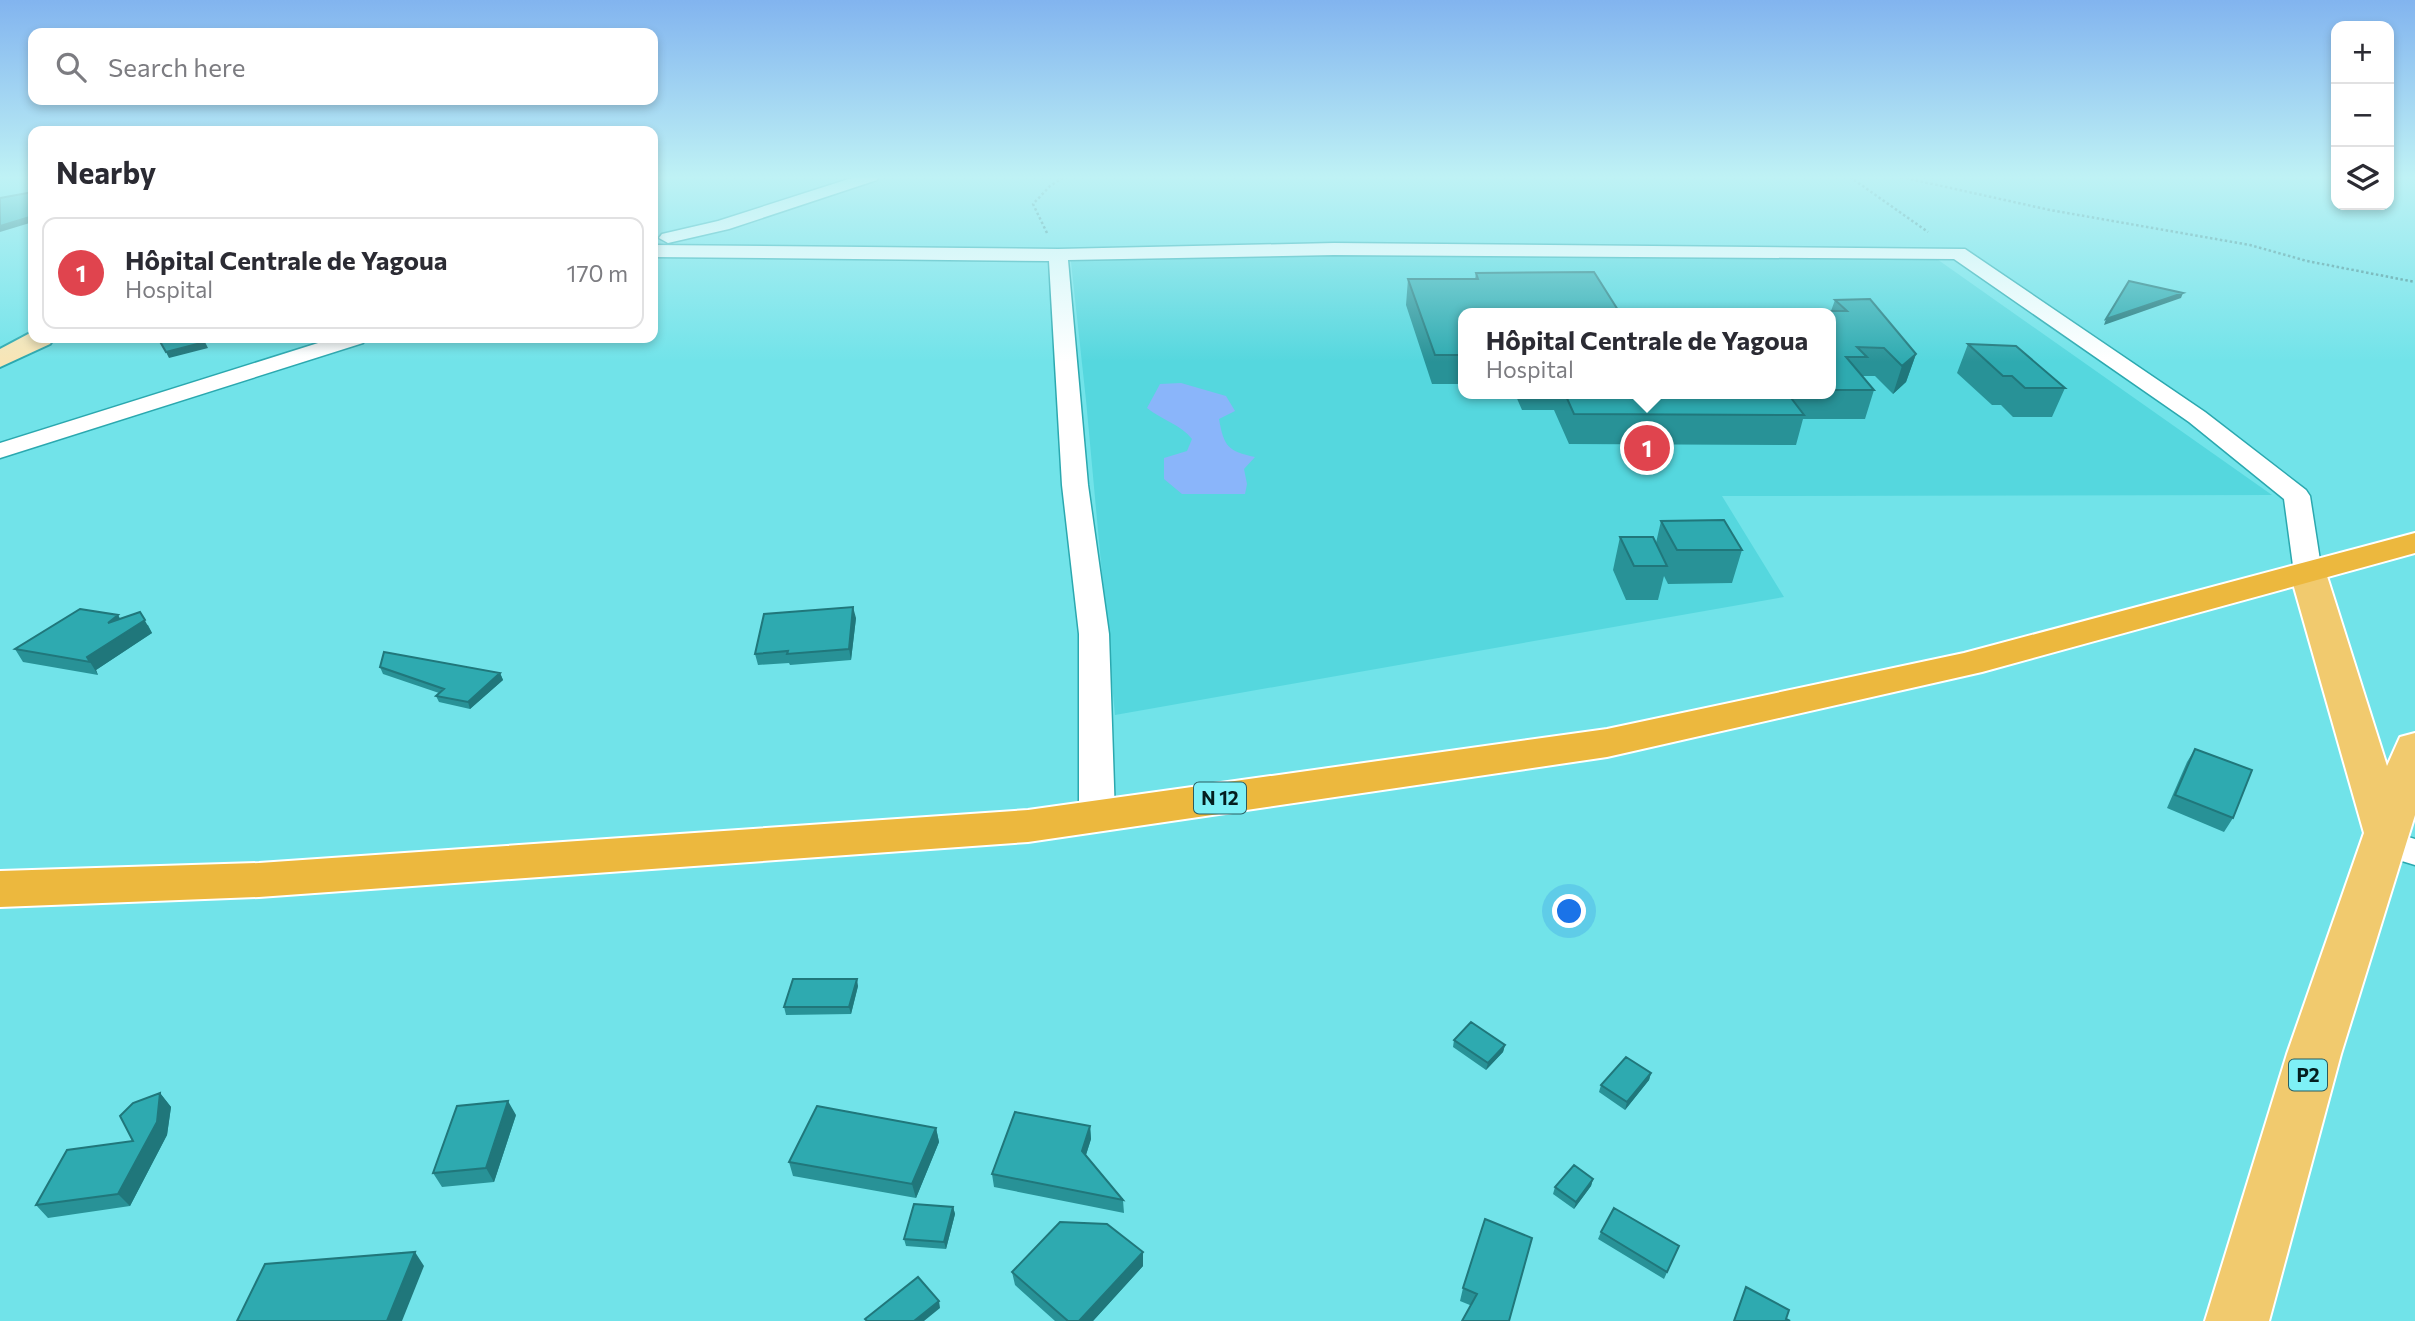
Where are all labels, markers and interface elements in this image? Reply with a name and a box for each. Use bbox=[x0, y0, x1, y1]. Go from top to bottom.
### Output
map controls bbox=[2331, 21, 2394, 210]
button: + bbox=[2331, 21, 2394, 84]
search box bbox=[28, 28, 658, 105]
icon: search bbox=[52, 48, 90, 86]
text: Search here bbox=[108, 51, 246, 82]
button: − bbox=[2331, 84, 2394, 147]
button: layers bbox=[2331, 147, 2394, 210]
text: Nearby bbox=[56, 153, 156, 190]
text: Hôpital Centrale de Yagoua bbox=[125, 244, 448, 275]
text: 1 bbox=[76, 259, 86, 287]
text: 170 m bbox=[567, 259, 628, 287]
text: Hospital bbox=[125, 275, 213, 303]
popup bbox=[1458, 308, 1836, 399]
text: Hôpital Centrale de Yagoua bbox=[1486, 324, 1808, 355]
text: Hospital bbox=[1486, 355, 1574, 383]
pin: 1 bbox=[1624, 422, 1670, 474]
road number: N 12 bbox=[1194, 782, 1246, 814]
your location bbox=[1552, 894, 1586, 928]
road number: P2 bbox=[2289, 1060, 2327, 1091]

